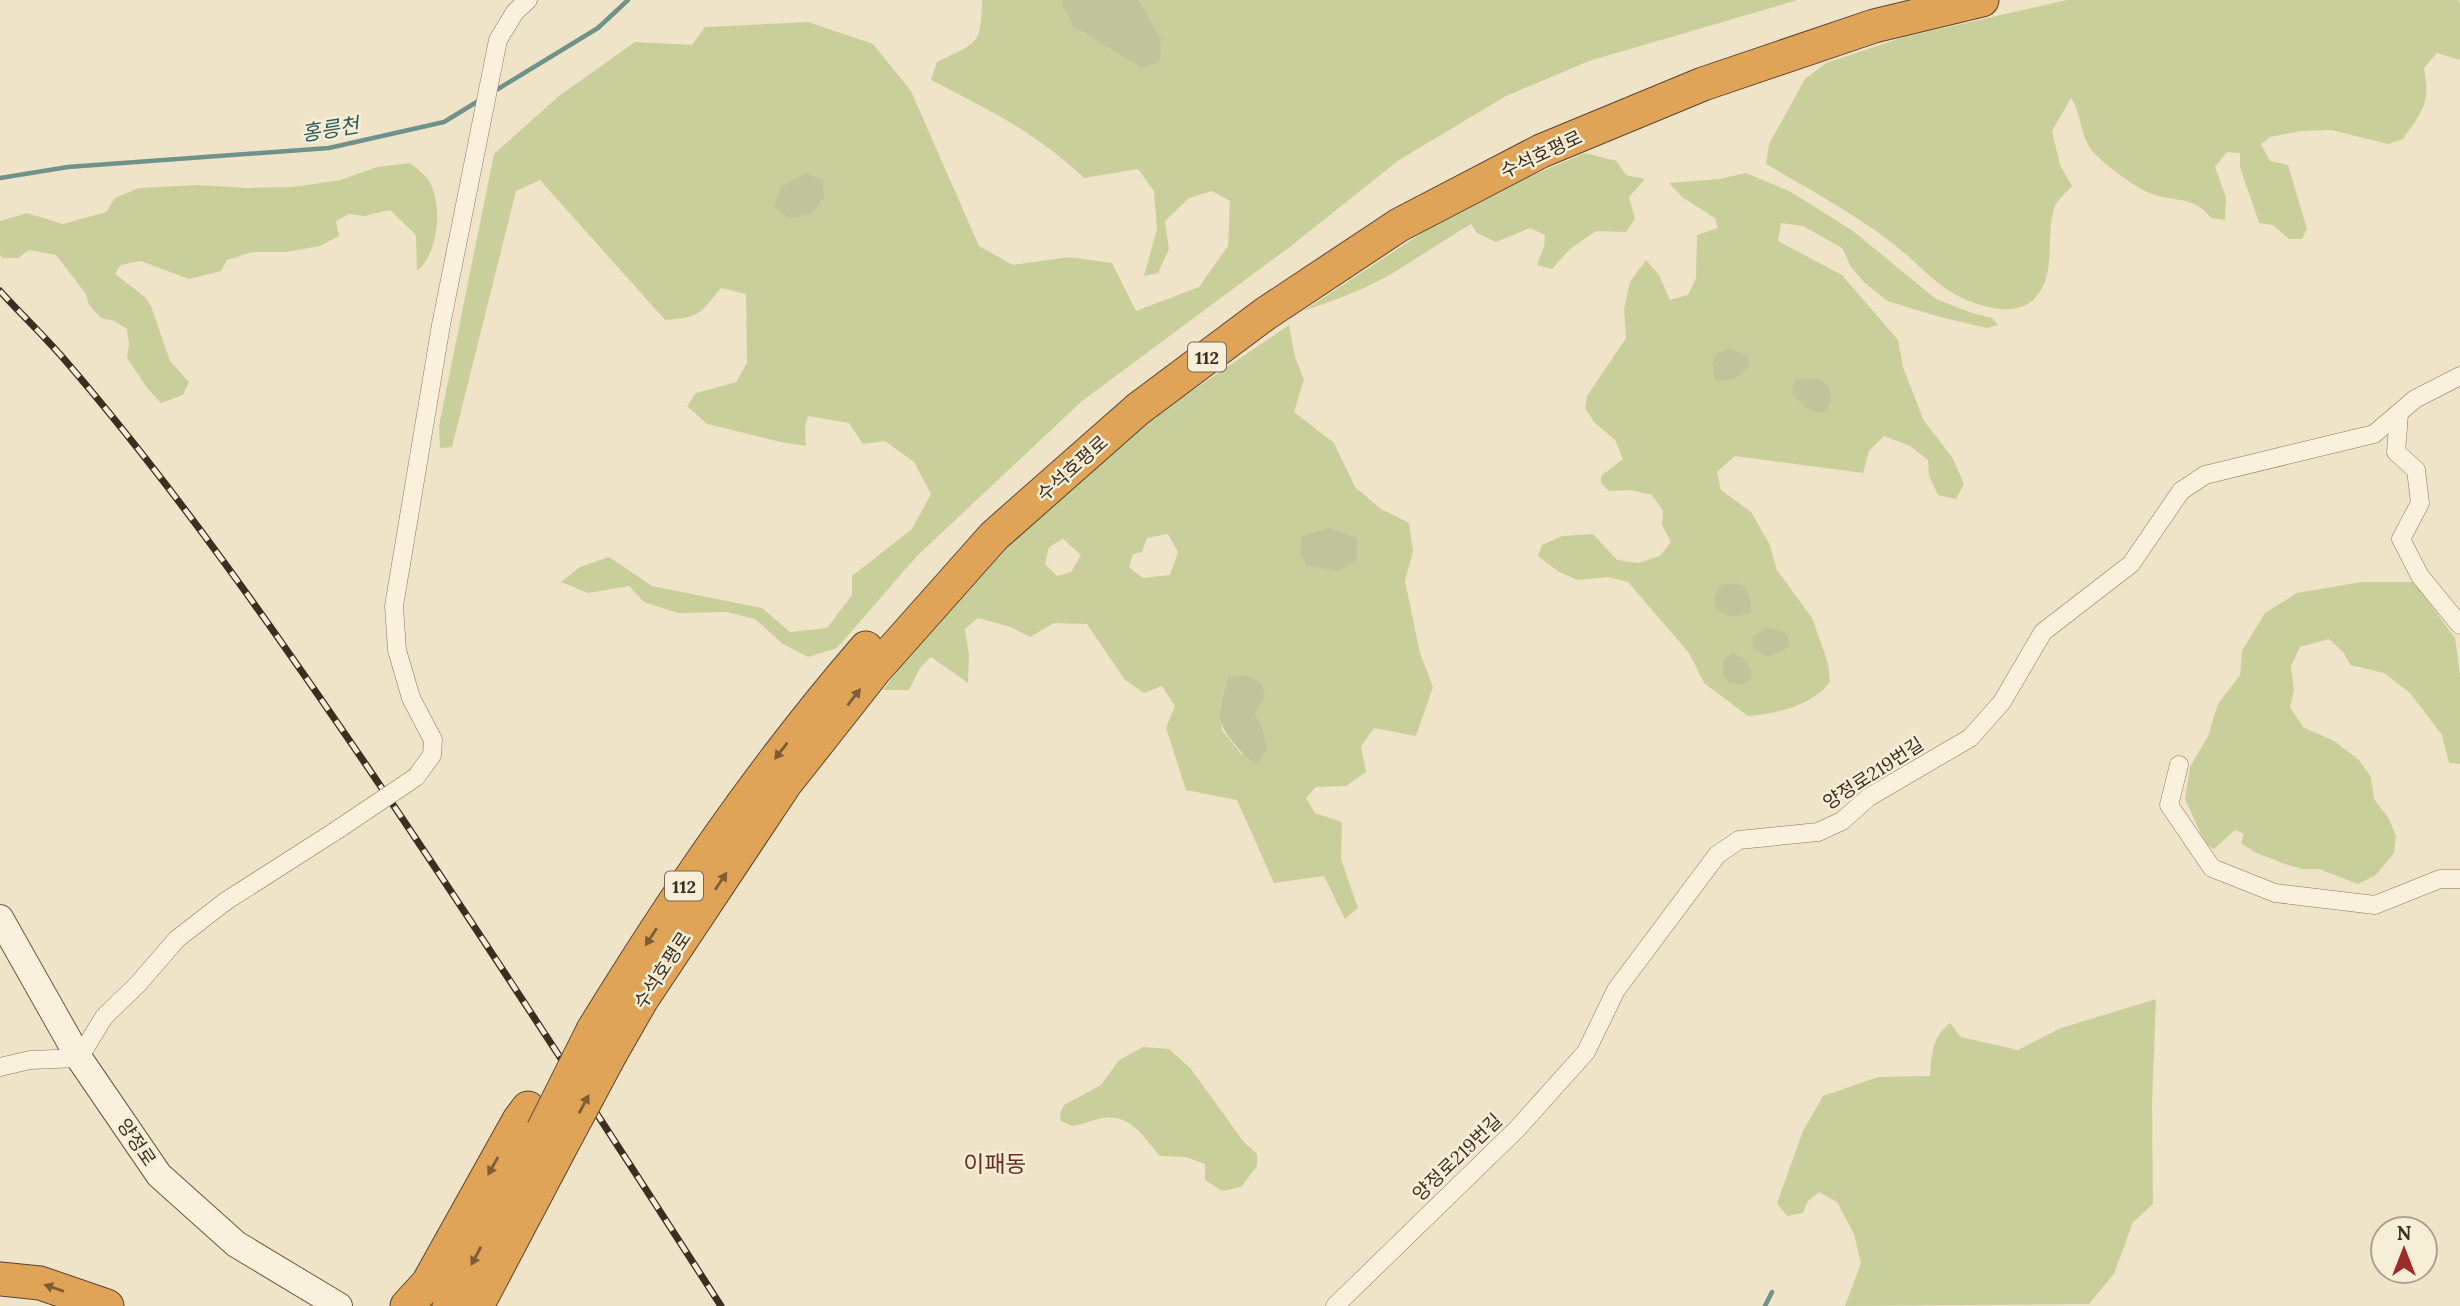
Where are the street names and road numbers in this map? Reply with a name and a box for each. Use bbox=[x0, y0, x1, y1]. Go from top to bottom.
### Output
street label: 수석호평로 bbox=[1496, 125, 1586, 183]
road number: 112 bbox=[1188, 342, 1226, 372]
street label: 수석호평로 bbox=[1031, 430, 1113, 506]
street label: 양정로219번길 bbox=[1818, 731, 1928, 815]
road number: 112 bbox=[665, 872, 703, 900]
street label: 수석호평로 bbox=[628, 927, 696, 1013]
street label: 양정로219번길 bbox=[1407, 1108, 1507, 1206]
street label: 양정로 bbox=[112, 1114, 162, 1170]

